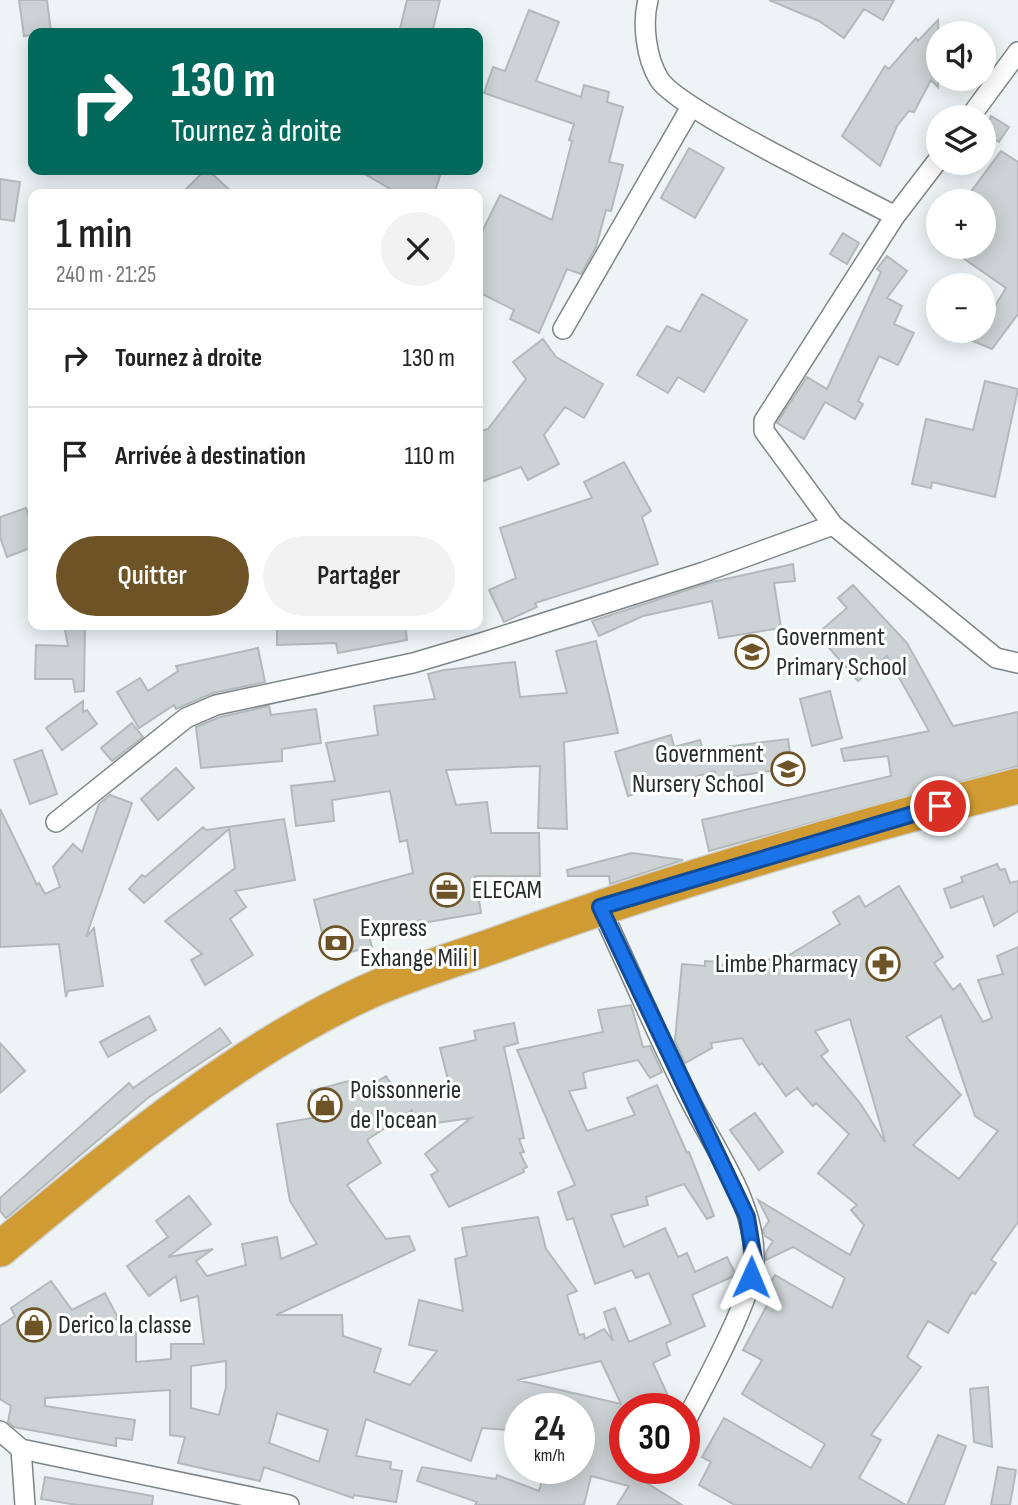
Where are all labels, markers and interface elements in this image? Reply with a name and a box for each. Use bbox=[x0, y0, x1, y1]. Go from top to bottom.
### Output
map controls bbox=[926, 21, 996, 343]
button: sound bbox=[926, 21, 996, 91]
text: 130 m bbox=[171, 52, 276, 111]
icon: right bbox=[56, 56, 147, 147]
button: layers bbox=[926, 105, 996, 175]
text: Tournez à droite bbox=[171, 112, 342, 151]
button: + bbox=[926, 189, 996, 259]
text: 1 min bbox=[56, 209, 132, 260]
button: close bbox=[381, 212, 455, 286]
text: 240 m · 21:25 bbox=[56, 261, 156, 289]
button: − bbox=[926, 273, 996, 343]
icon: right bbox=[56, 339, 94, 377]
text: Tournez à droite bbox=[115, 343, 262, 374]
text: 130 m bbox=[403, 343, 455, 374]
icon: arrive bbox=[56, 437, 94, 475]
text: Arrivée à destination bbox=[115, 441, 306, 472]
text: 110 m bbox=[404, 441, 455, 472]
button: Quitter bbox=[56, 536, 249, 616]
button: Partager bbox=[263, 536, 455, 616]
place label: Government Primary School bbox=[776, 622, 907, 683]
school or university icon: Government Primary School bbox=[733, 633, 771, 671]
place label: Government Nursery School bbox=[632, 739, 764, 800]
school or university icon: Government Nursery School bbox=[769, 750, 807, 788]
pin bbox=[910, 776, 970, 836]
icon: arrive bbox=[921, 787, 959, 825]
office icon: ELECAM bbox=[428, 871, 466, 909]
place label: ELECAM bbox=[472, 875, 542, 906]
place label: Express Exhange Mili I bbox=[360, 913, 477, 974]
bank icon: Express Exhange Mili I bbox=[317, 924, 355, 962]
pharmacy icon: Limbe Pharmacy bbox=[864, 945, 902, 983]
place label: Limbe Pharmacy bbox=[715, 949, 858, 980]
place label: Poissonnerie de l'ocean bbox=[350, 1075, 461, 1136]
shop icon: Poissonnerie de l'ocean bbox=[306, 1086, 344, 1124]
position arrow bbox=[714, 1240, 788, 1314]
shop icon: Derico la classe bbox=[15, 1306, 53, 1344]
place label: Derico la classe bbox=[58, 1310, 192, 1341]
speed limit sign: 30 bbox=[609, 1393, 700, 1484]
text: 24 bbox=[534, 1408, 565, 1451]
text: km/h bbox=[534, 1445, 565, 1466]

